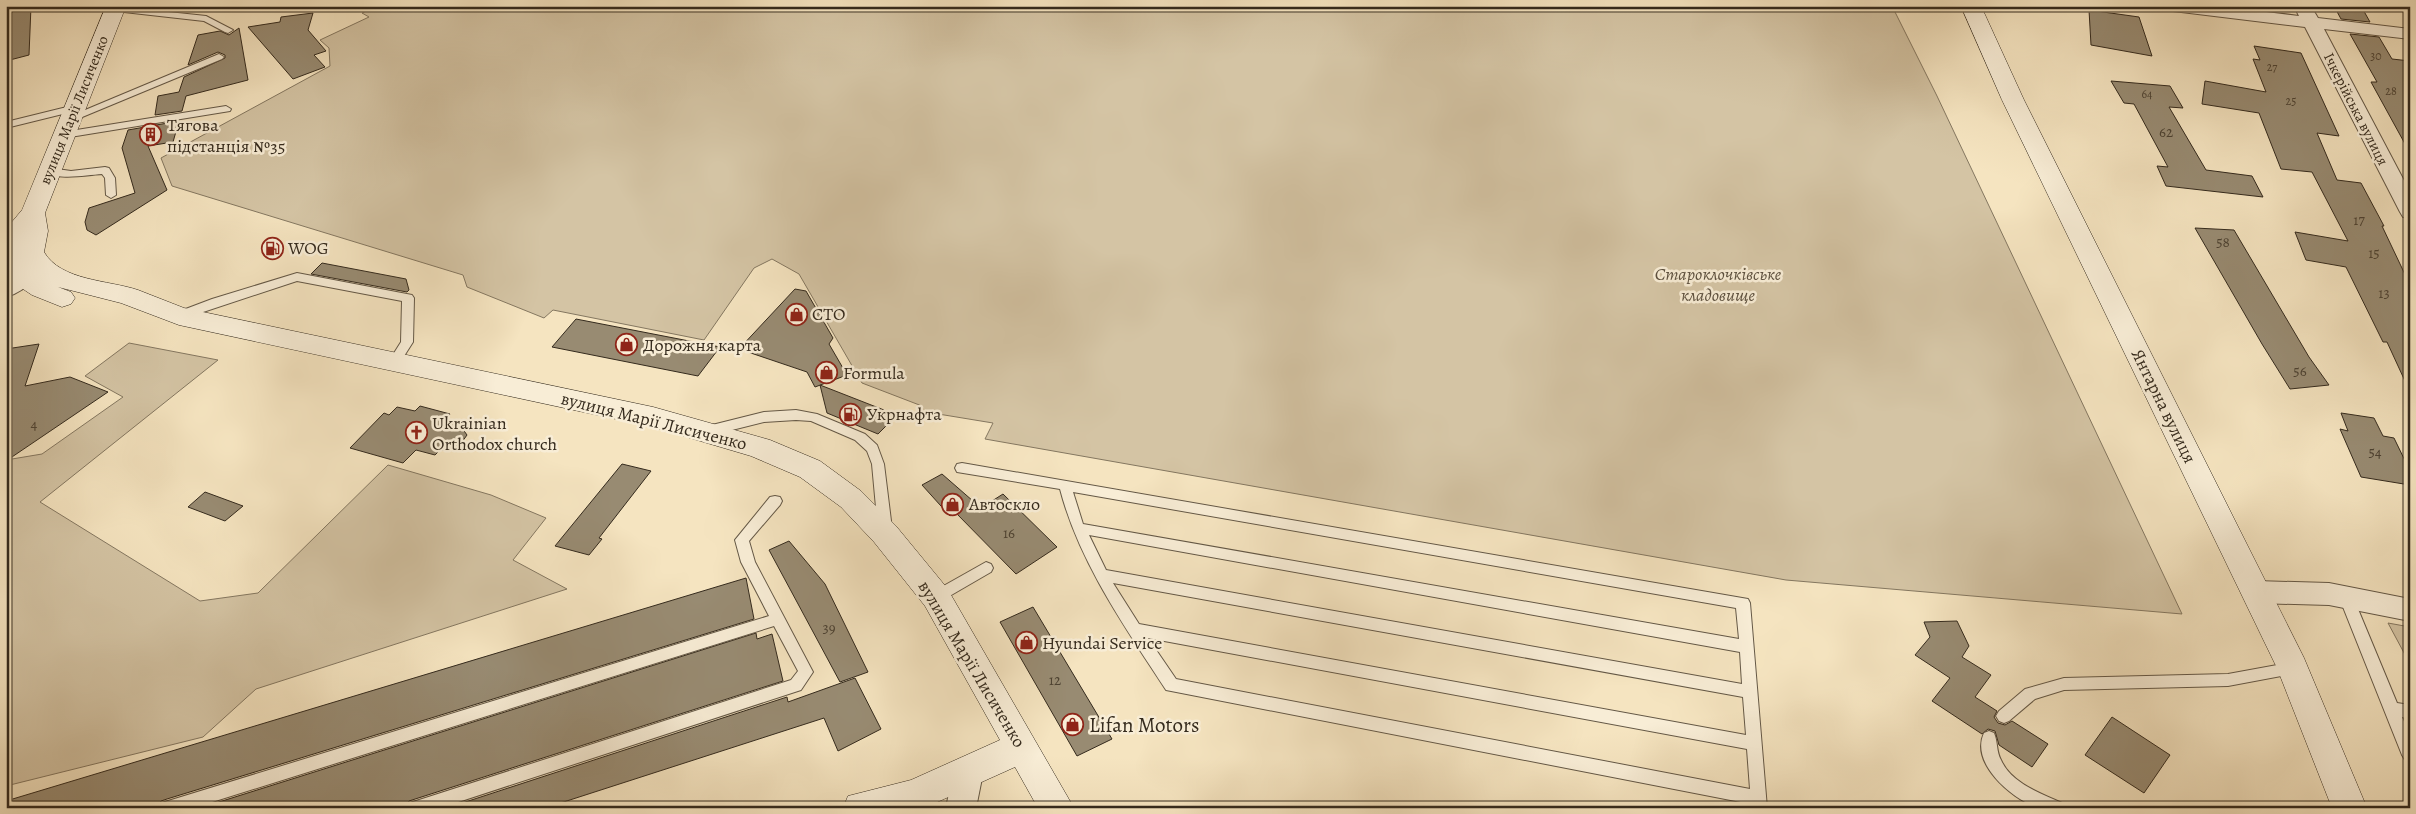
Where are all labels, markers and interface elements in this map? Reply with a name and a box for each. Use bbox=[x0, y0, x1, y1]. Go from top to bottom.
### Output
street label: вулиця Марії Лисиченко bbox=[35, 33, 113, 187]
house number: 30 bbox=[2370, 48, 2382, 64]
street label: Ічкерійська вулиця bbox=[2319, 49, 2393, 169]
house number: 27 bbox=[2267, 59, 2278, 75]
house number: 28 bbox=[2385, 83, 2397, 99]
house number: 64 bbox=[2142, 86, 2153, 102]
house number: 25 bbox=[2286, 93, 2296, 109]
place label: Тягова пiдстанцiя №35 bbox=[167, 113, 285, 158]
house number: 62 bbox=[2159, 122, 2173, 142]
building icon: Тягова пiдстанцiя №35 bbox=[139, 123, 163, 147]
house number: 17 bbox=[2353, 210, 2365, 230]
house number: 58 bbox=[2216, 232, 2230, 252]
fuel station icon: WOG bbox=[260, 236, 284, 260]
place label: WOG bbox=[287, 236, 329, 260]
house number: 15 bbox=[2368, 243, 2380, 263]
park label: Староклочківське кладовище bbox=[1655, 262, 1782, 307]
house number: 13 bbox=[2378, 283, 2390, 303]
shop icon: СТО bbox=[784, 302, 808, 326]
place label: СТО bbox=[812, 302, 845, 326]
shop icon: Дорожня карта bbox=[615, 333, 639, 357]
place label: Дорожня карта bbox=[643, 333, 762, 357]
street label: Янтарна вулиця bbox=[2126, 345, 2202, 467]
shop icon: Formula bbox=[815, 361, 839, 385]
place label: Formula bbox=[843, 361, 905, 385]
house number: 56 bbox=[2293, 361, 2307, 381]
street label: вулиця Марії Лисиченко bbox=[559, 386, 749, 456]
fuel station icon: Укрнафта bbox=[839, 402, 863, 426]
place label: Укрнафта bbox=[867, 402, 942, 426]
place label: Ukrainian Orthodox church bbox=[432, 411, 558, 456]
house number: 4 bbox=[31, 414, 38, 434]
church icon: Ukrainian Orthodox church bbox=[404, 421, 428, 445]
house number: 54 bbox=[2368, 442, 2382, 462]
shop icon: Автоскло bbox=[941, 492, 965, 516]
place label: Автоскло bbox=[968, 492, 1040, 516]
house number: 16 bbox=[1003, 523, 1015, 543]
street label: вулиця Марії Лисиченко bbox=[913, 576, 1031, 752]
house number: 39 bbox=[822, 618, 836, 638]
shop icon: Hyundai Service bbox=[1014, 631, 1038, 655]
place label: Hyundai Service bbox=[1042, 631, 1162, 655]
house number: 12 bbox=[1049, 670, 1061, 690]
place label: Lifan Motors bbox=[1089, 711, 1199, 739]
shop icon: Lifan Motors bbox=[1061, 713, 1085, 737]

